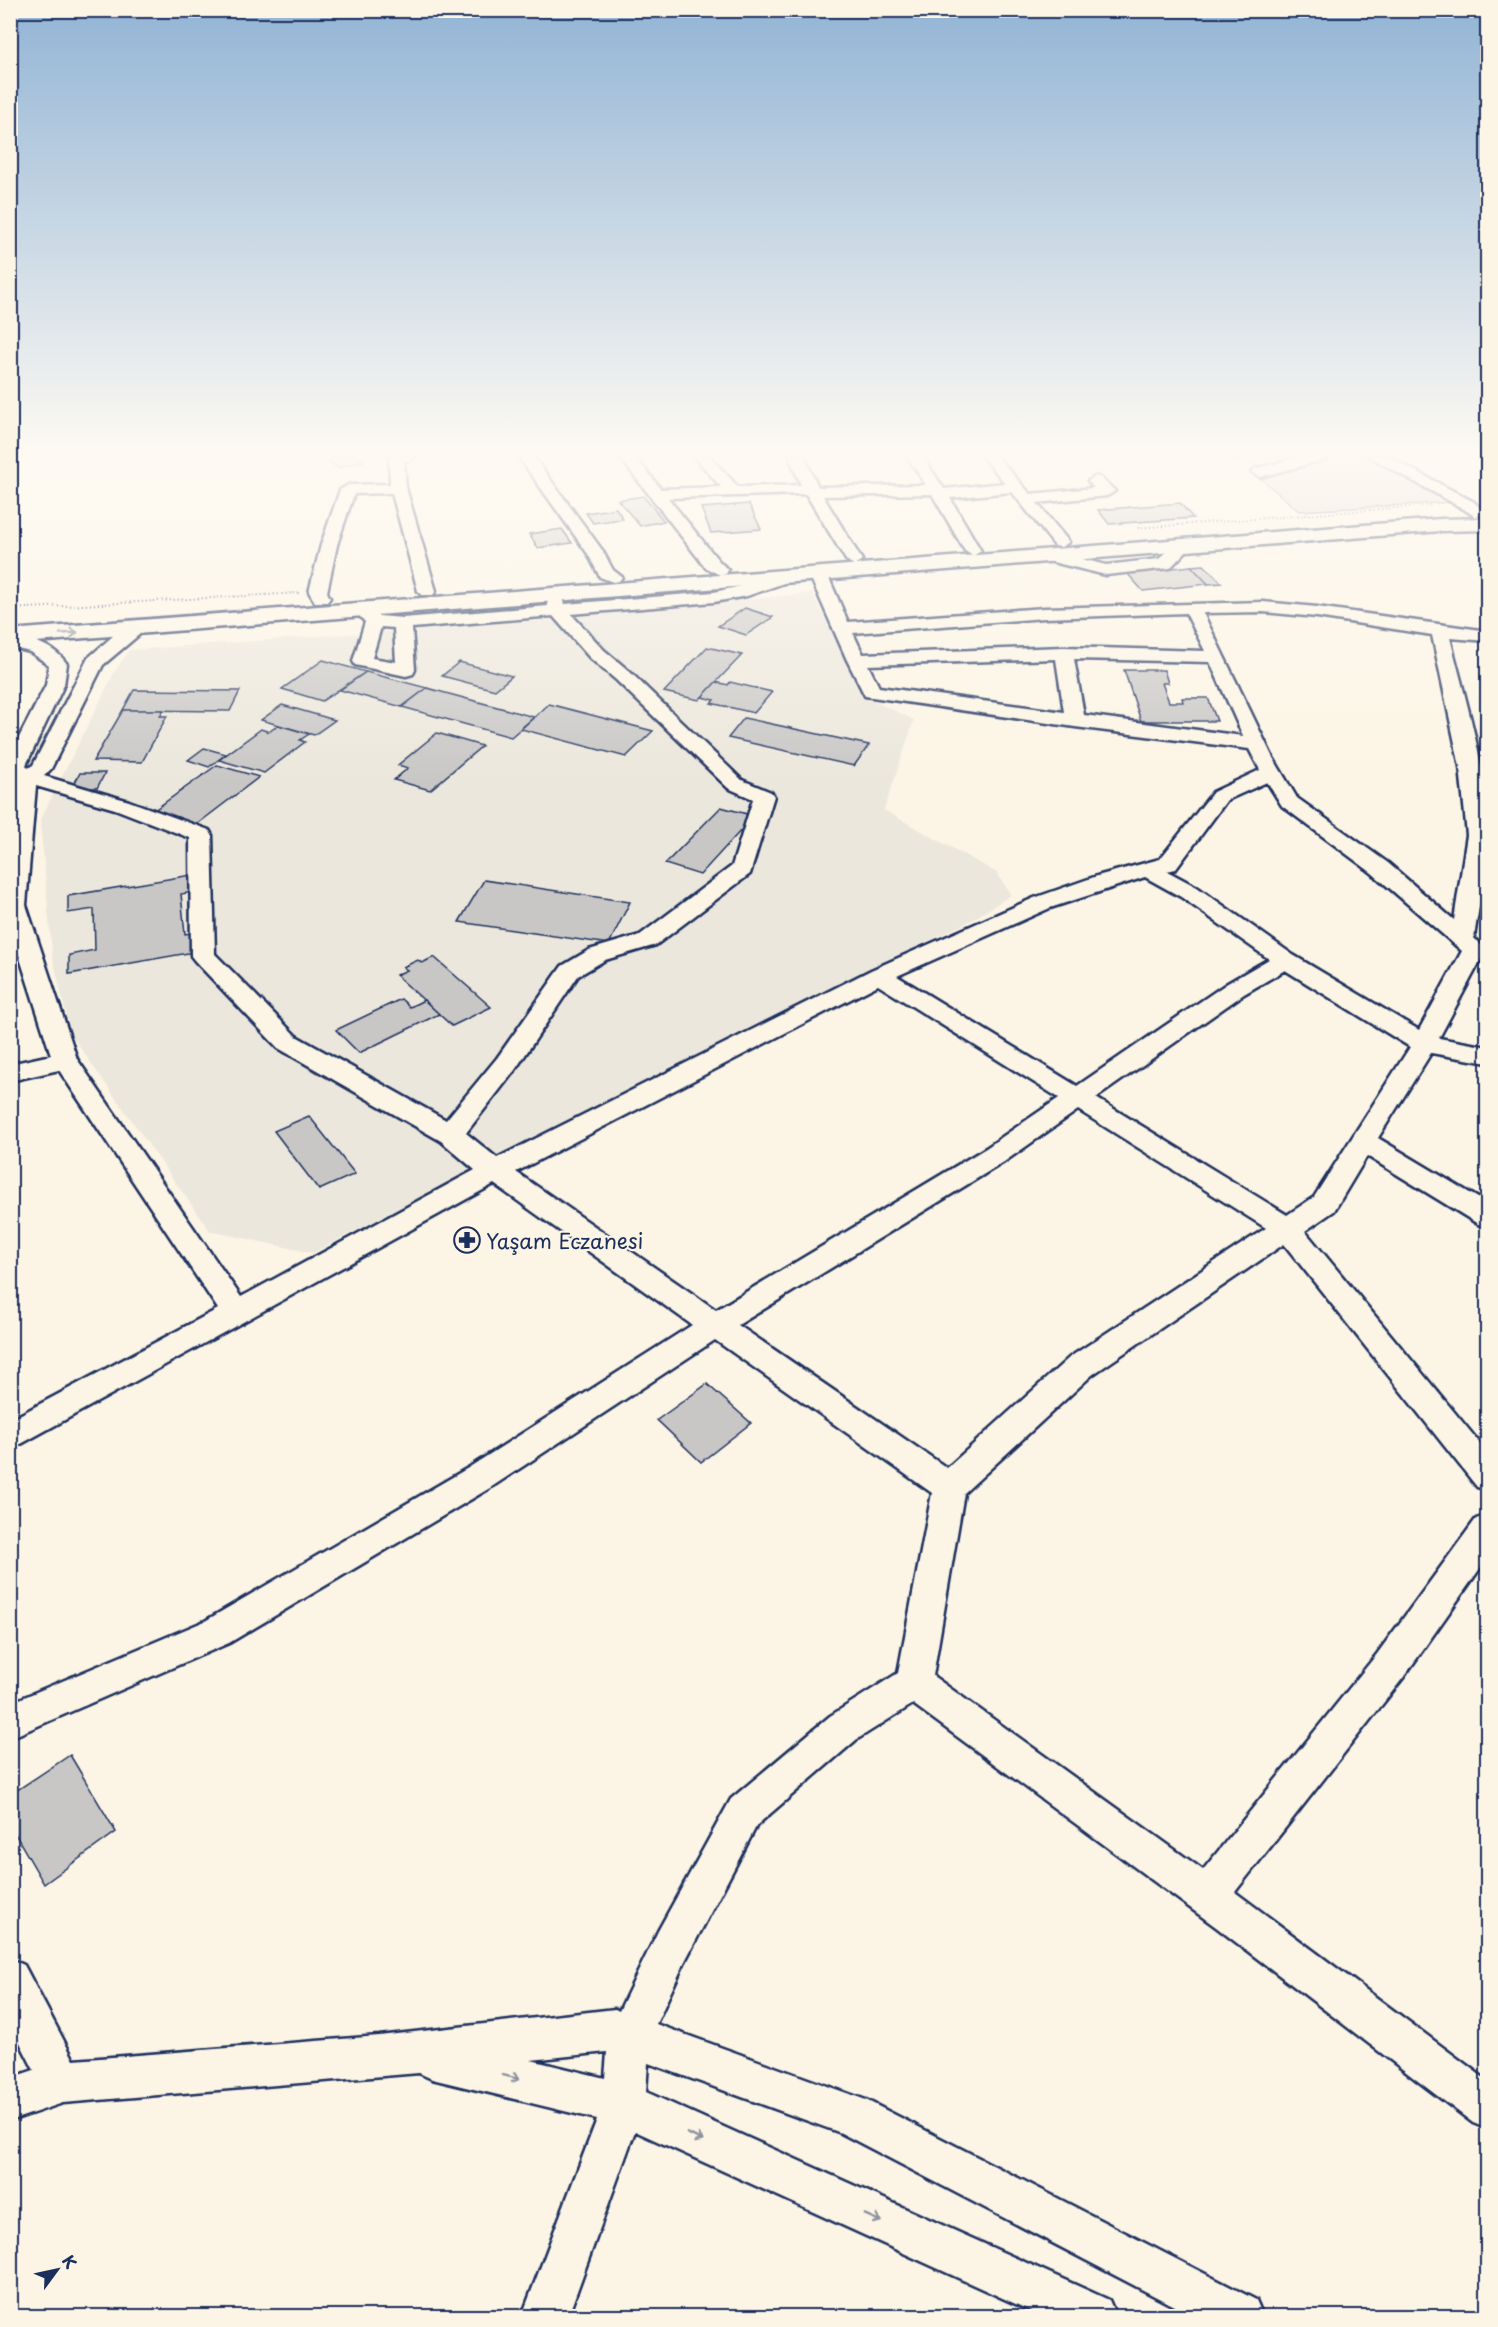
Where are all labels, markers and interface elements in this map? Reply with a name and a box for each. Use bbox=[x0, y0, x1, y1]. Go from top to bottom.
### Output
one-way arrow bbox=[58, 627, 78, 638]
place label: Yaşam Eczanesi bbox=[486, 1224, 643, 1256]
pharmacy icon: Yaşam Eczanesi bbox=[452, 1225, 482, 1255]
one-way arrow bbox=[501, 2072, 520, 2083]
one-way arrow bbox=[686, 2132, 704, 2144]
one-way arrow bbox=[863, 2213, 881, 2225]
north arrow bbox=[27, 2240, 87, 2300]
text: K bbox=[57, 2250, 84, 2273]

